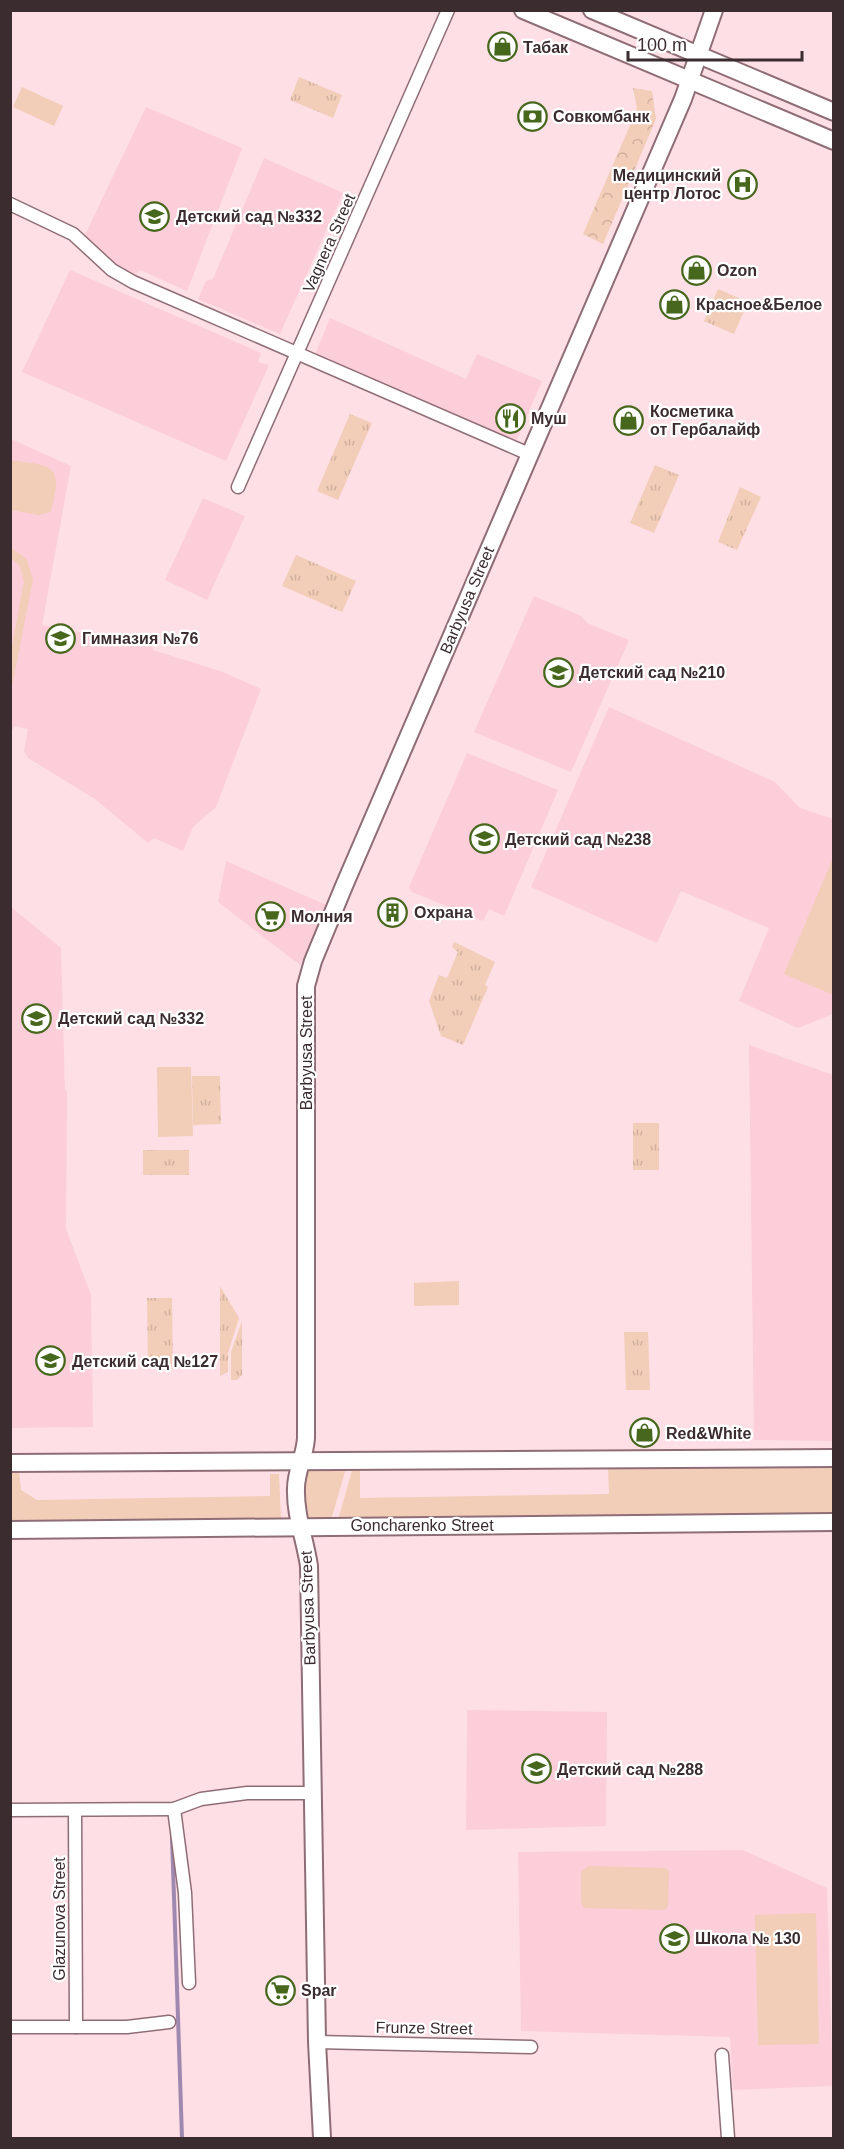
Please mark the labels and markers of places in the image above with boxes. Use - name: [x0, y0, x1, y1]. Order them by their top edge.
- shop icon: Табак: [486, 31, 518, 63]
- place label: Табак: [523, 39, 569, 56]
- bank icon: Совкомбанк: [516, 100, 548, 132]
- place label: Совкомбанк: [553, 108, 651, 125]
- place label: Медицинский центр Лотос: [613, 167, 721, 202]
- hospital icon: Медицинский центр Лотос: [726, 168, 758, 200]
- school or university icon: Детский cад №332: [139, 200, 171, 232]
- place label: Детский cад №332: [176, 208, 322, 225]
- shop icon: Ozon: [680, 254, 712, 286]
- place label: Ozon: [717, 262, 757, 279]
- shop icon: Красное&Белое: [659, 288, 691, 320]
- place label: Красное&Белое: [696, 296, 822, 313]
- restaurant icon: Муш: [494, 402, 526, 434]
- place label: Косметика от Гербалайф: [650, 403, 760, 438]
- shop icon: Косметика от Гербалайф: [613, 404, 645, 436]
- place label: Муш: [531, 410, 567, 427]
- school or university icon: Гимназия №76: [45, 622, 77, 654]
- place label: Гимназия №76: [82, 630, 198, 647]
- school or university icon: Детский сад №210: [542, 656, 574, 688]
- place label: Детский сад №210: [579, 664, 725, 681]
- school or university icon: Детский сад №238: [468, 823, 500, 855]
- place label: Детский сад №238: [505, 831, 651, 848]
- building icon: Охрана: [377, 896, 409, 928]
- supermarket icon: Молния: [254, 900, 286, 932]
- place label: Охрана: [414, 904, 473, 921]
- place label: Молния: [291, 908, 353, 925]
- school or university icon: Детский сад №332: [21, 1002, 53, 1034]
- place label: Детский сад №332: [58, 1010, 204, 1027]
- school or university icon: Детский сад №127: [35, 1345, 67, 1377]
- place label: Детский сад №127: [72, 1353, 218, 1370]
- shop icon: Red&White: [629, 1417, 661, 1449]
- place label: Red&White: [666, 1425, 751, 1442]
- school or university icon: Детский сад №288: [520, 1753, 552, 1785]
- place label: Детский сад №288: [557, 1761, 703, 1778]
- school or university icon: Школа № 130: [658, 1922, 690, 1954]
- place label: Школа № 130: [695, 1930, 801, 1947]
- supermarket icon: Spar: [264, 1974, 296, 2006]
- place label: Spar: [301, 1982, 337, 1999]

